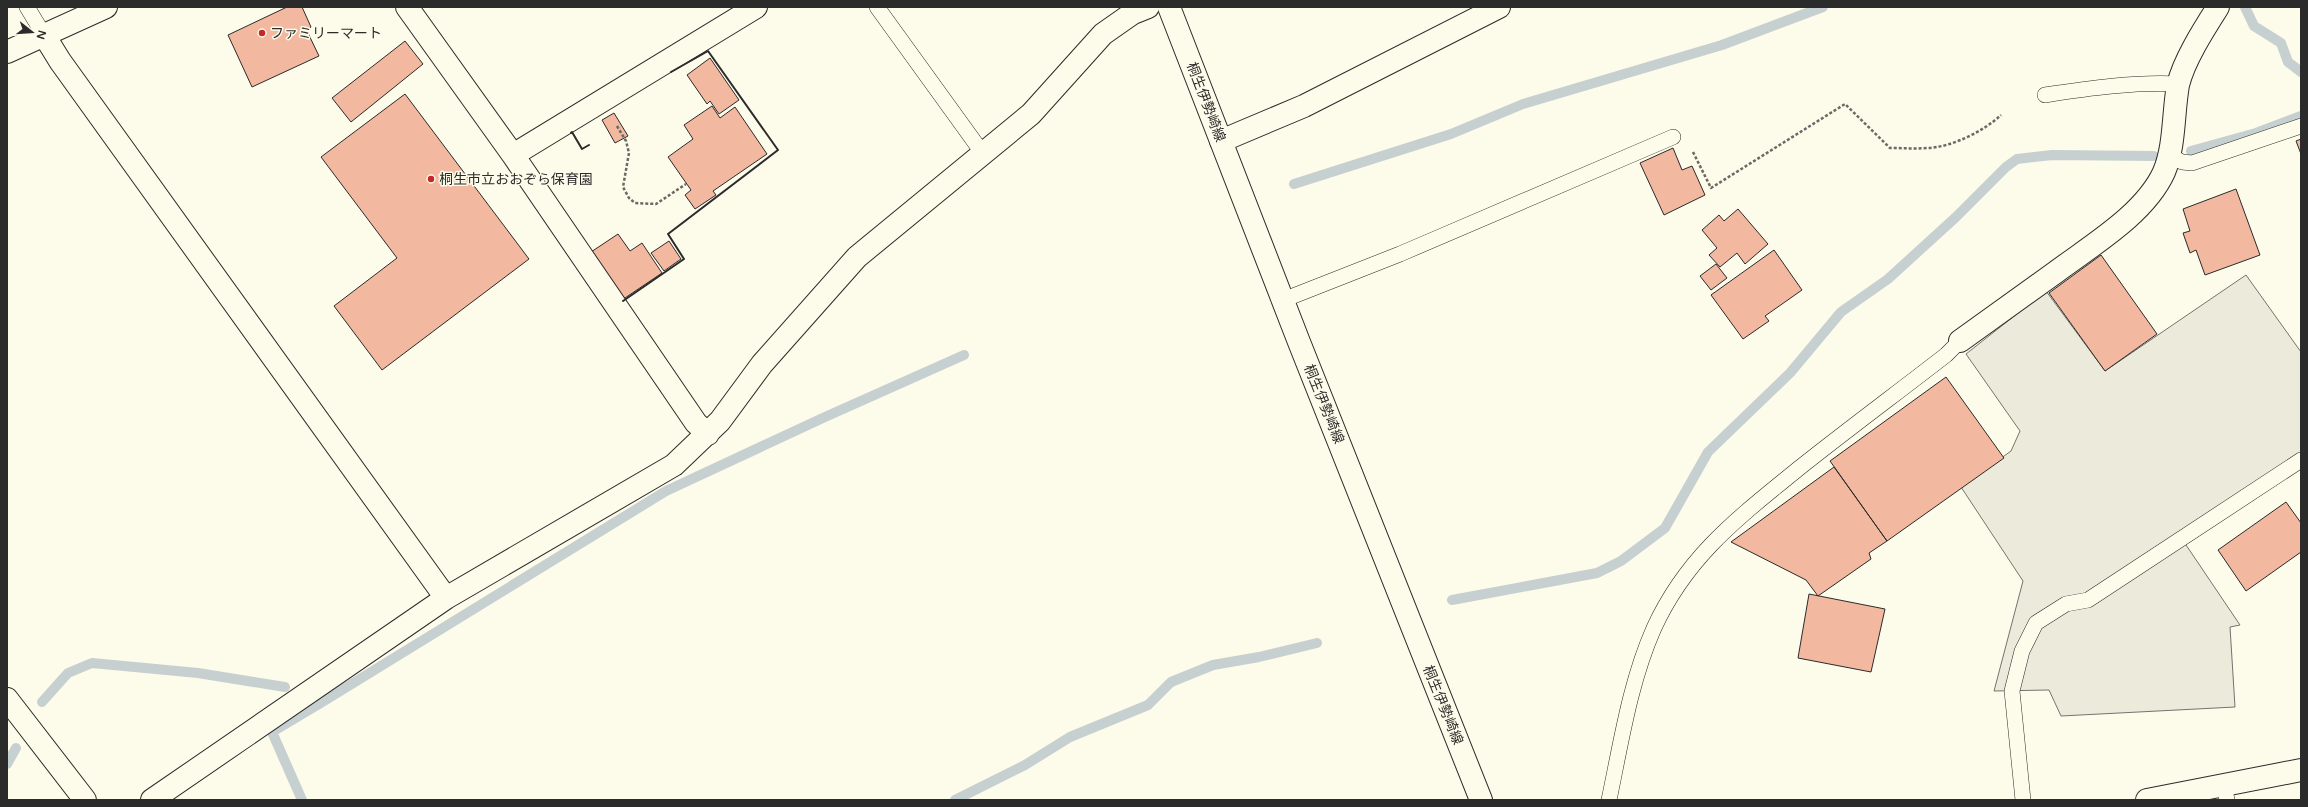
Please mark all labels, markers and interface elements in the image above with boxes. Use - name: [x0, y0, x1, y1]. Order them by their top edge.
- north arrow: [12, 12, 52, 52]
- place label: ファミリーマート: [270, 25, 382, 42]
- marker: ファミリーマート: [257, 28, 267, 38]
- text: N: [34, 29, 49, 41]
- street label: 桐生伊勢崎線: [1183, 60, 1229, 144]
- place label: 桐生市立おおぞら保育園: [439, 171, 593, 188]
- marker: 桐生市立おおぞら保育園: [426, 174, 436, 184]
- street label: 桐生伊勢崎線: [1300, 362, 1348, 446]
- street label: 桐生伊勢崎線: [1419, 663, 1467, 747]

